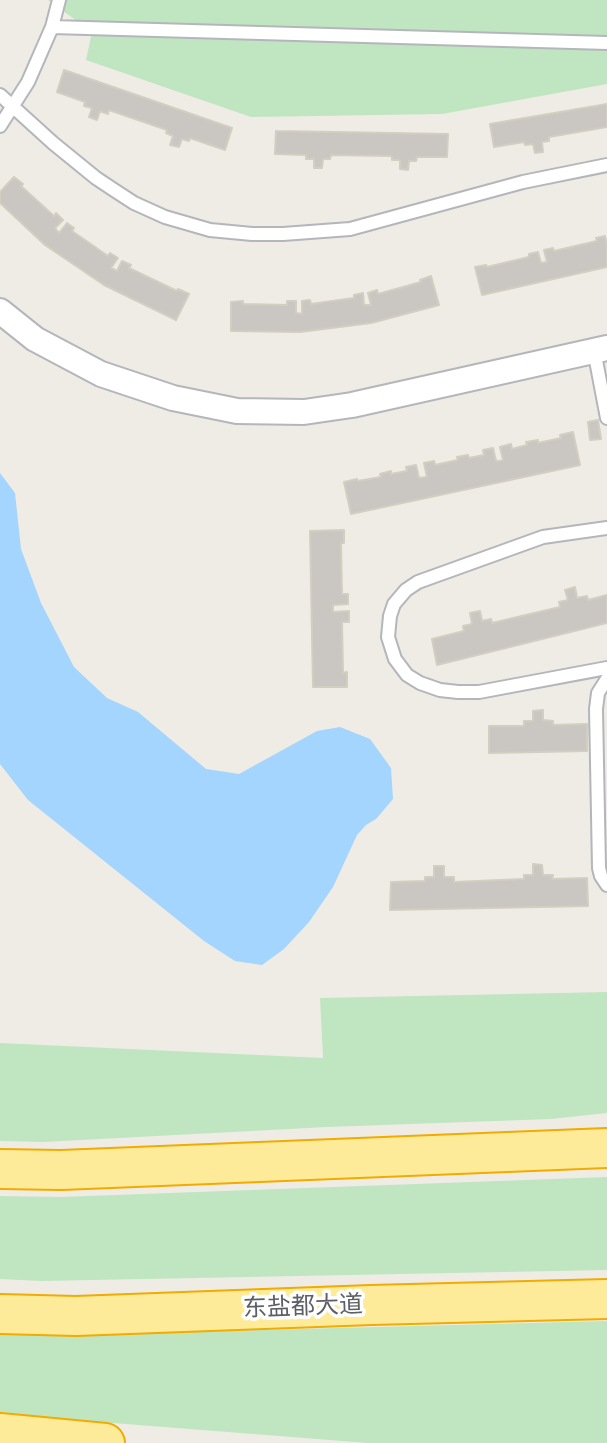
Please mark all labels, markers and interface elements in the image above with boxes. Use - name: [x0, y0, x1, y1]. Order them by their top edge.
- street label: 东盐都大道: [243, 1291, 363, 1323]

